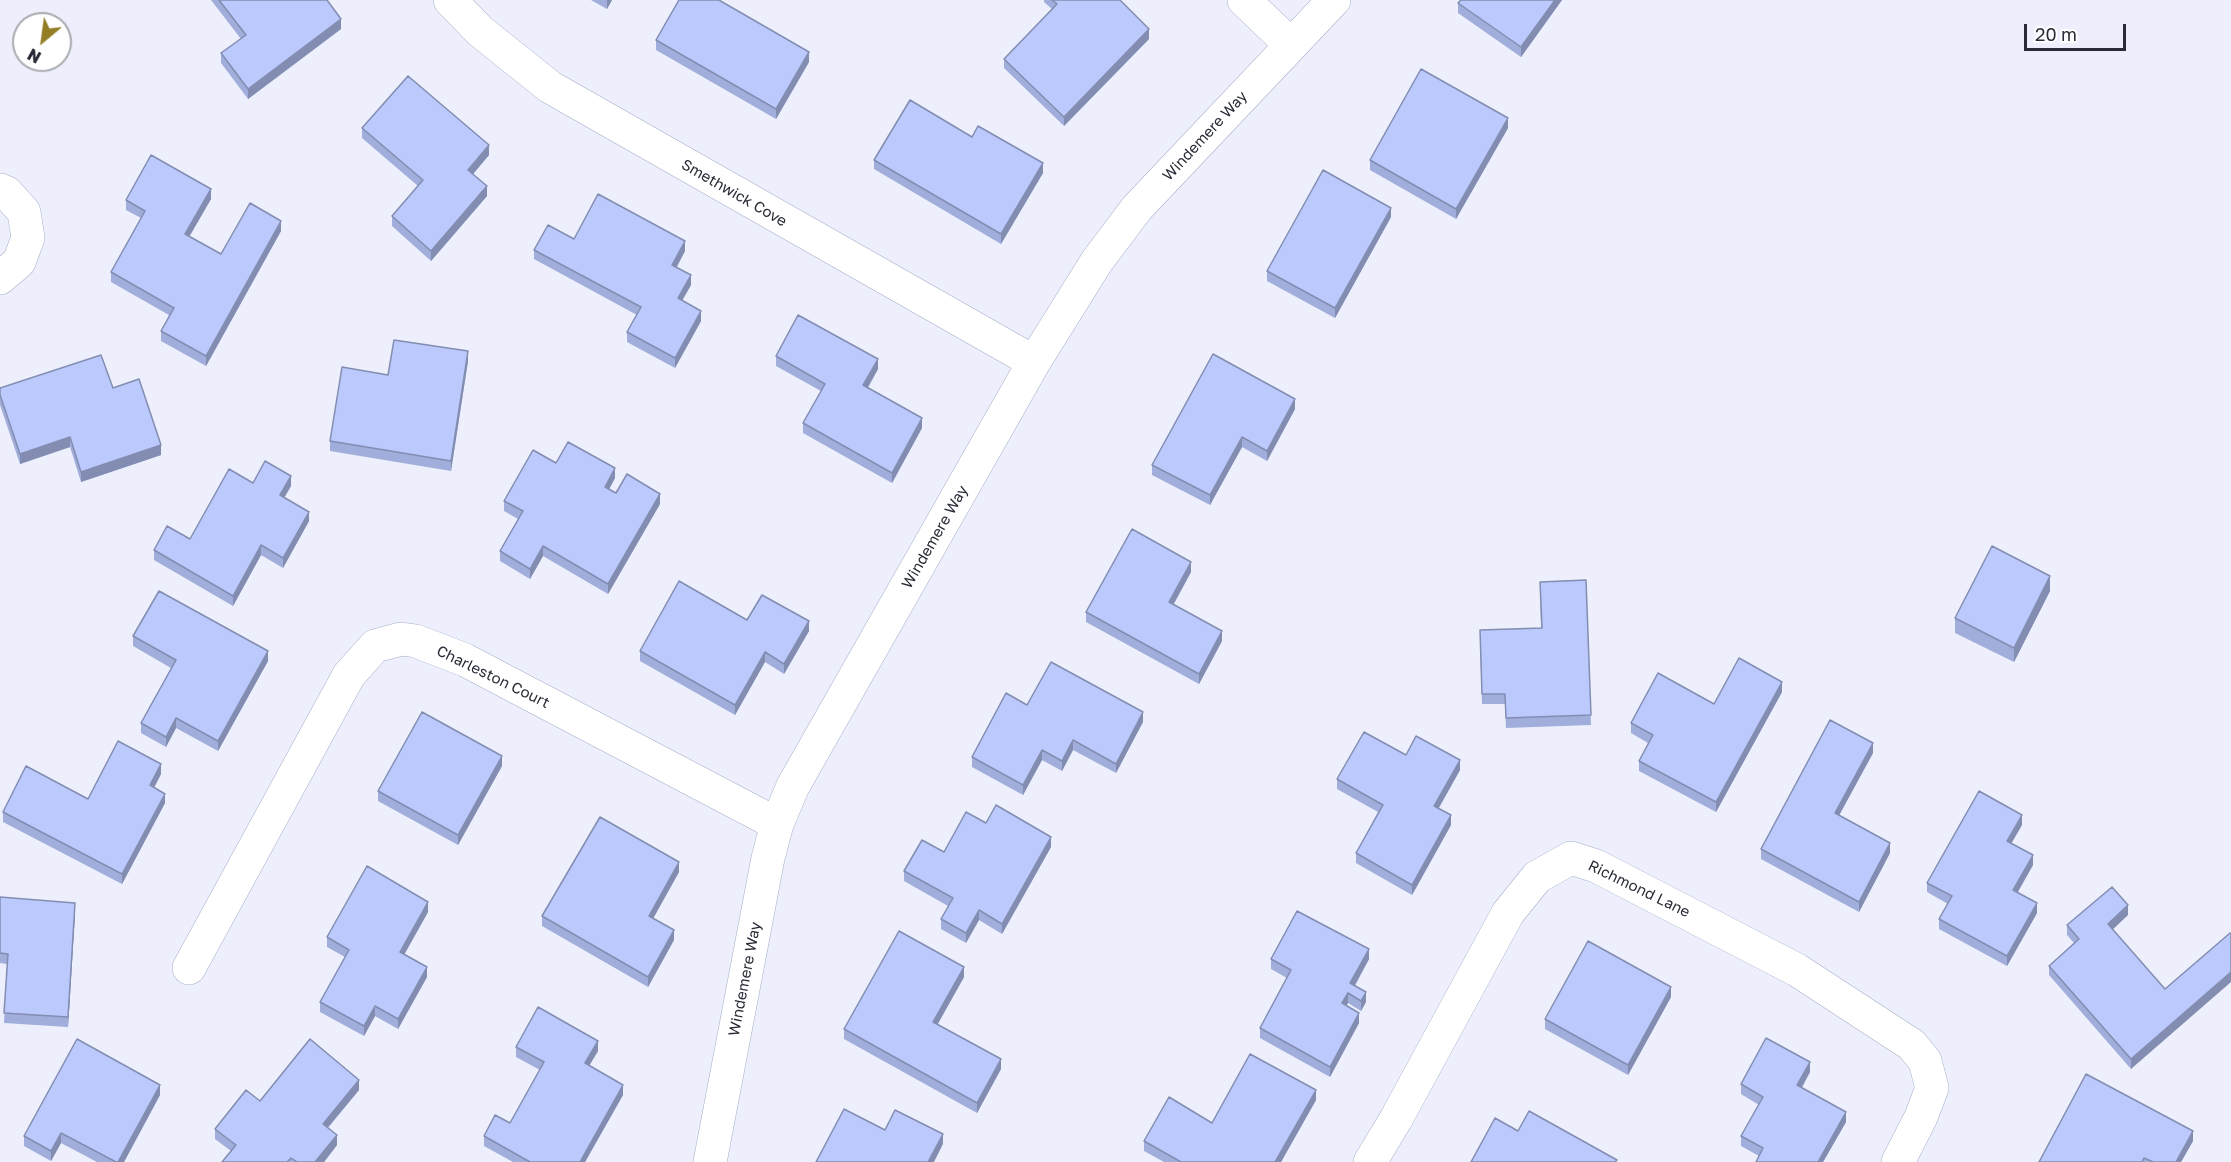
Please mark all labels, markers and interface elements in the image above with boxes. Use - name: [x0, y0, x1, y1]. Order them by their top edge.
- north arrow: [12, 12, 72, 72]
- scale bar: [2027, 12, 2129, 50]
- text: 20 m: [2035, 23, 2077, 45]
- text: N: [24, 44, 44, 68]
- street label: Windemere Way: [1159, 87, 1251, 185]
- street label: Smethwick Cove: [678, 155, 790, 231]
- street label: Windemere Way: [898, 482, 972, 592]
- street label: Charleston Court: [434, 642, 552, 712]
- street label: Richmond Lane: [1585, 857, 1693, 921]
- street label: Windemere Way: [725, 920, 765, 1038]

